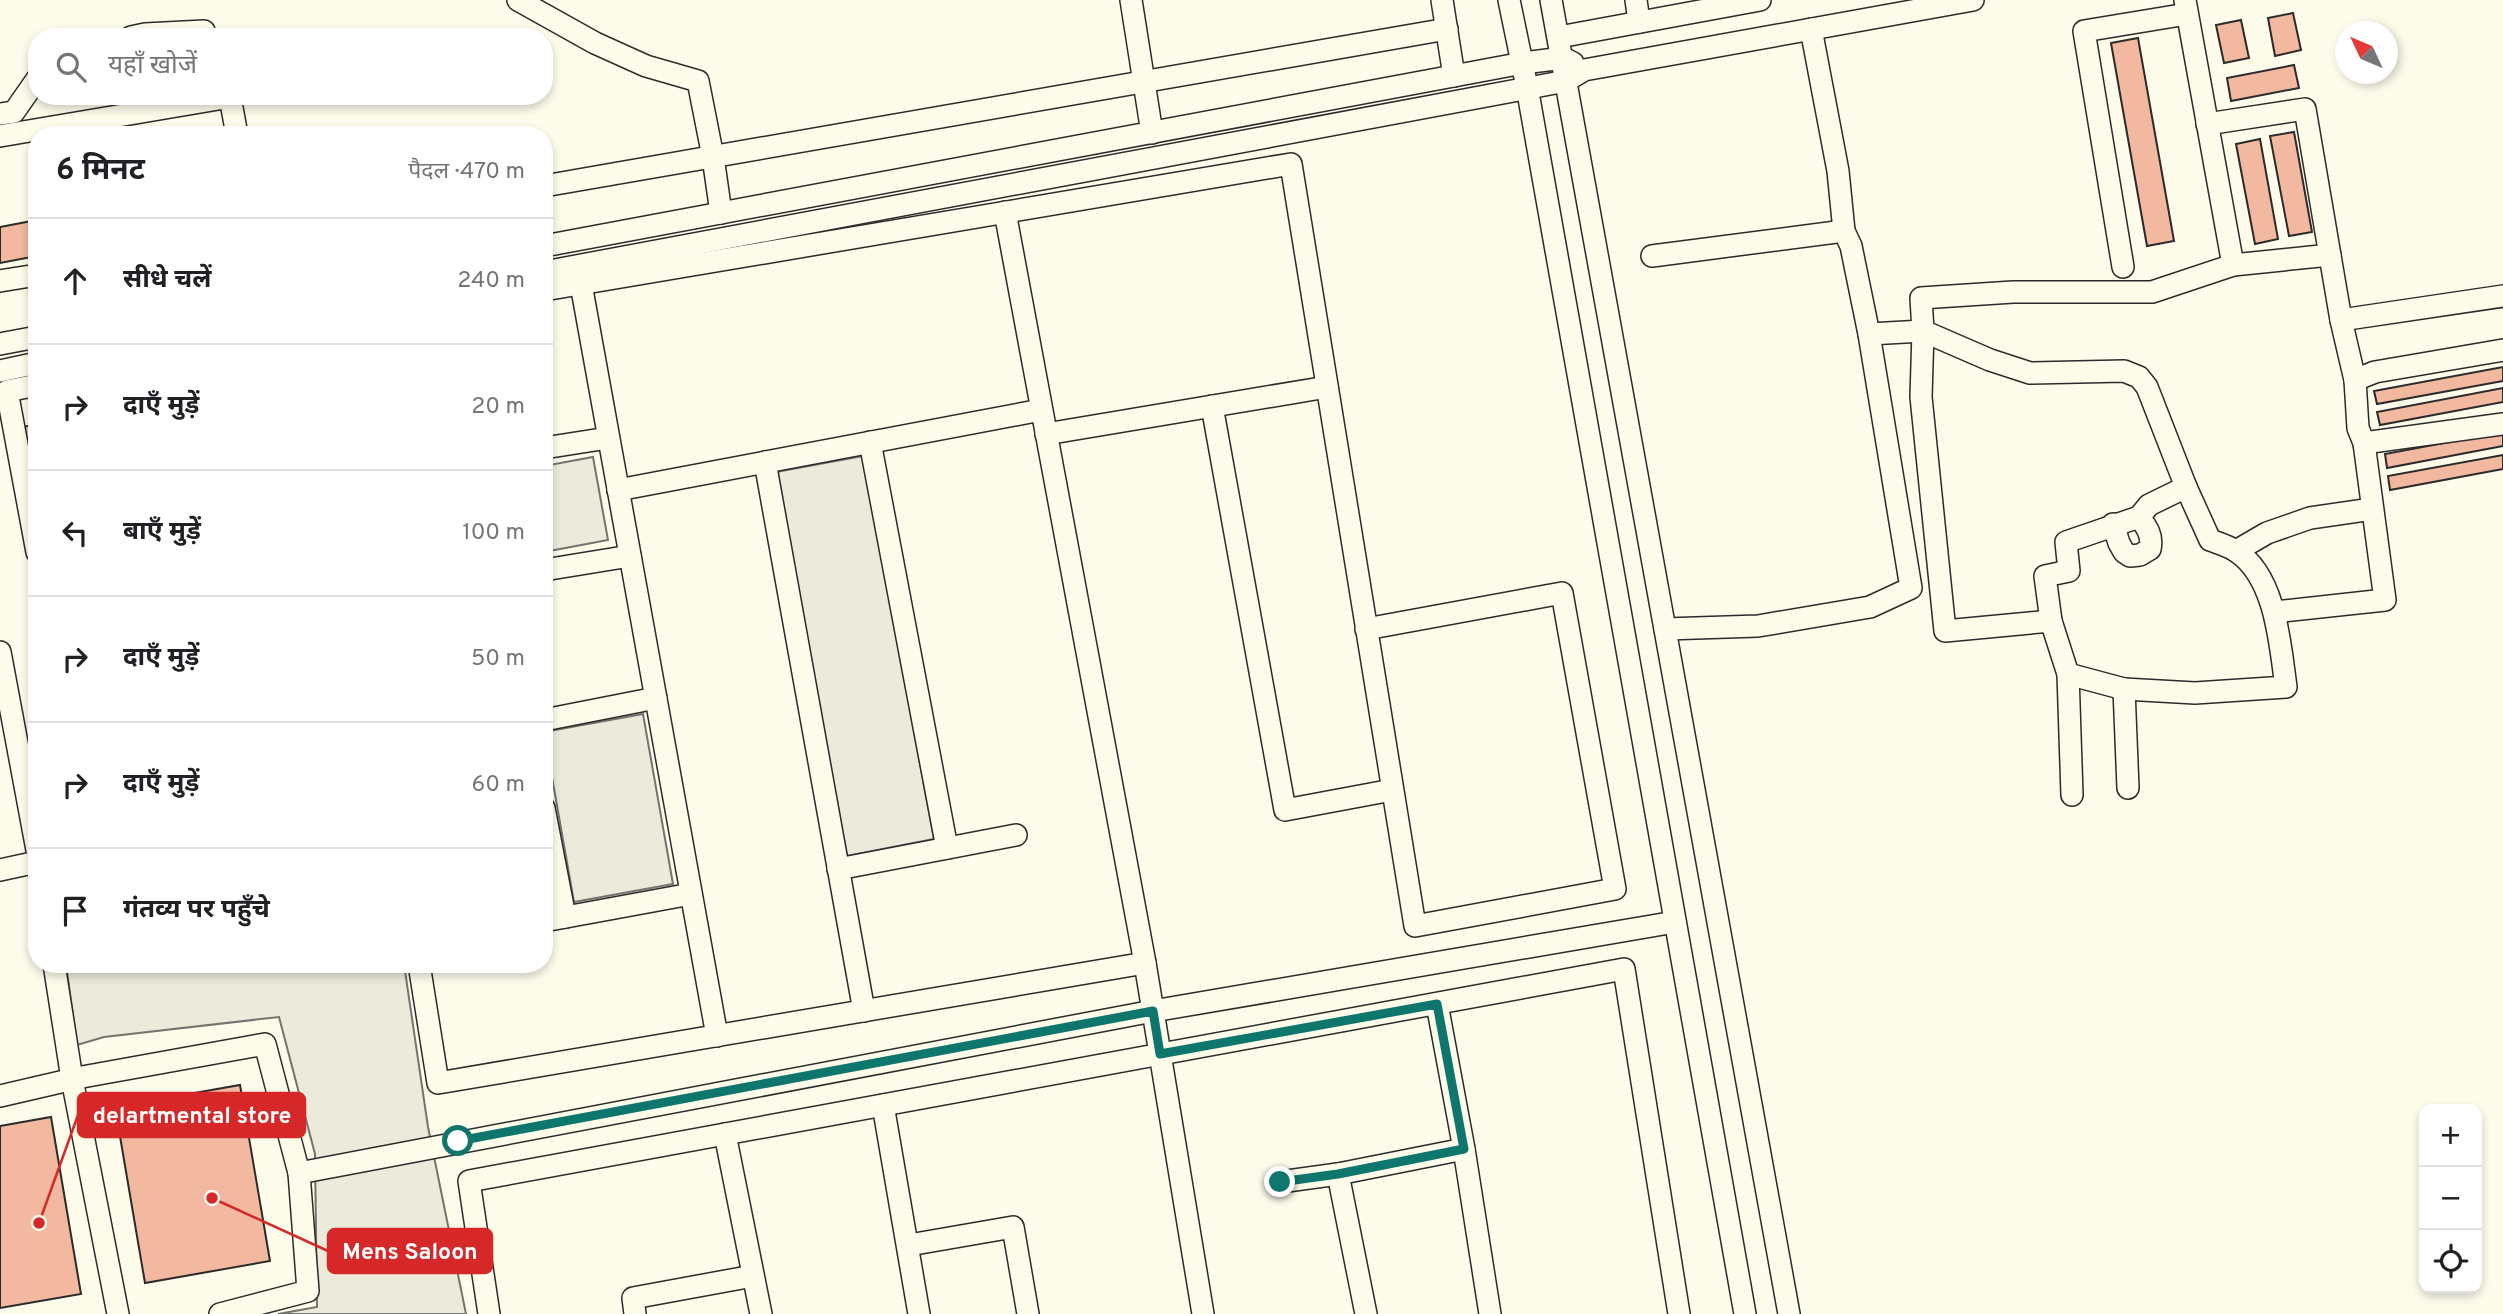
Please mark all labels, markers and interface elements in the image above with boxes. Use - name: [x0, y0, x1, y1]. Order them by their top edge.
- north arrow: [2335, 21, 2398, 84]
- search box: [28, 28, 553, 105]
- icon: search: [52, 48, 90, 86]
- text: यहाँ खोजें: [108, 50, 197, 83]
- text: 6 मिनट: [56, 153, 145, 190]
- text: पैदल · 470 m: [408, 158, 525, 187]
- icon: ahead: [56, 262, 94, 300]
- text: सीधे चलें: [123, 264, 211, 297]
- text: 240 m: [457, 267, 525, 296]
- icon: right: [56, 388, 94, 426]
- text: दाएँ मुड़ें: [123, 390, 199, 423]
- text: 20 m: [471, 393, 525, 422]
- icon: left: [56, 514, 94, 552]
- text: बाएँ मुड़ें: [123, 516, 201, 549]
- text: 100 m: [462, 519, 525, 548]
- icon: right: [56, 640, 94, 678]
- text: दाएँ मुड़ें: [123, 642, 199, 675]
- text: 50 m: [471, 645, 525, 674]
- icon: right: [56, 766, 94, 804]
- text: दाएँ मुड़ें: [123, 768, 199, 801]
- text: 60 m: [472, 771, 525, 800]
- icon: arrive: [56, 892, 94, 930]
- text: गंतव्य पर पहुँचे: [123, 894, 270, 927]
- callout: delartmental store: [78, 1093, 305, 1137]
- text: delartmental store: [93, 1103, 291, 1132]
- map controls: [2419, 1104, 2482, 1293]
- button: +: [2419, 1104, 2482, 1167]
- route start: [442, 1125, 473, 1156]
- route end: [1264, 1166, 1295, 1197]
- button: −: [2419, 1167, 2482, 1230]
- callout: Mens Saloon: [328, 1229, 492, 1273]
- button: locate: [2419, 1230, 2482, 1293]
- text: Mens Saloon: [342, 1239, 478, 1268]

